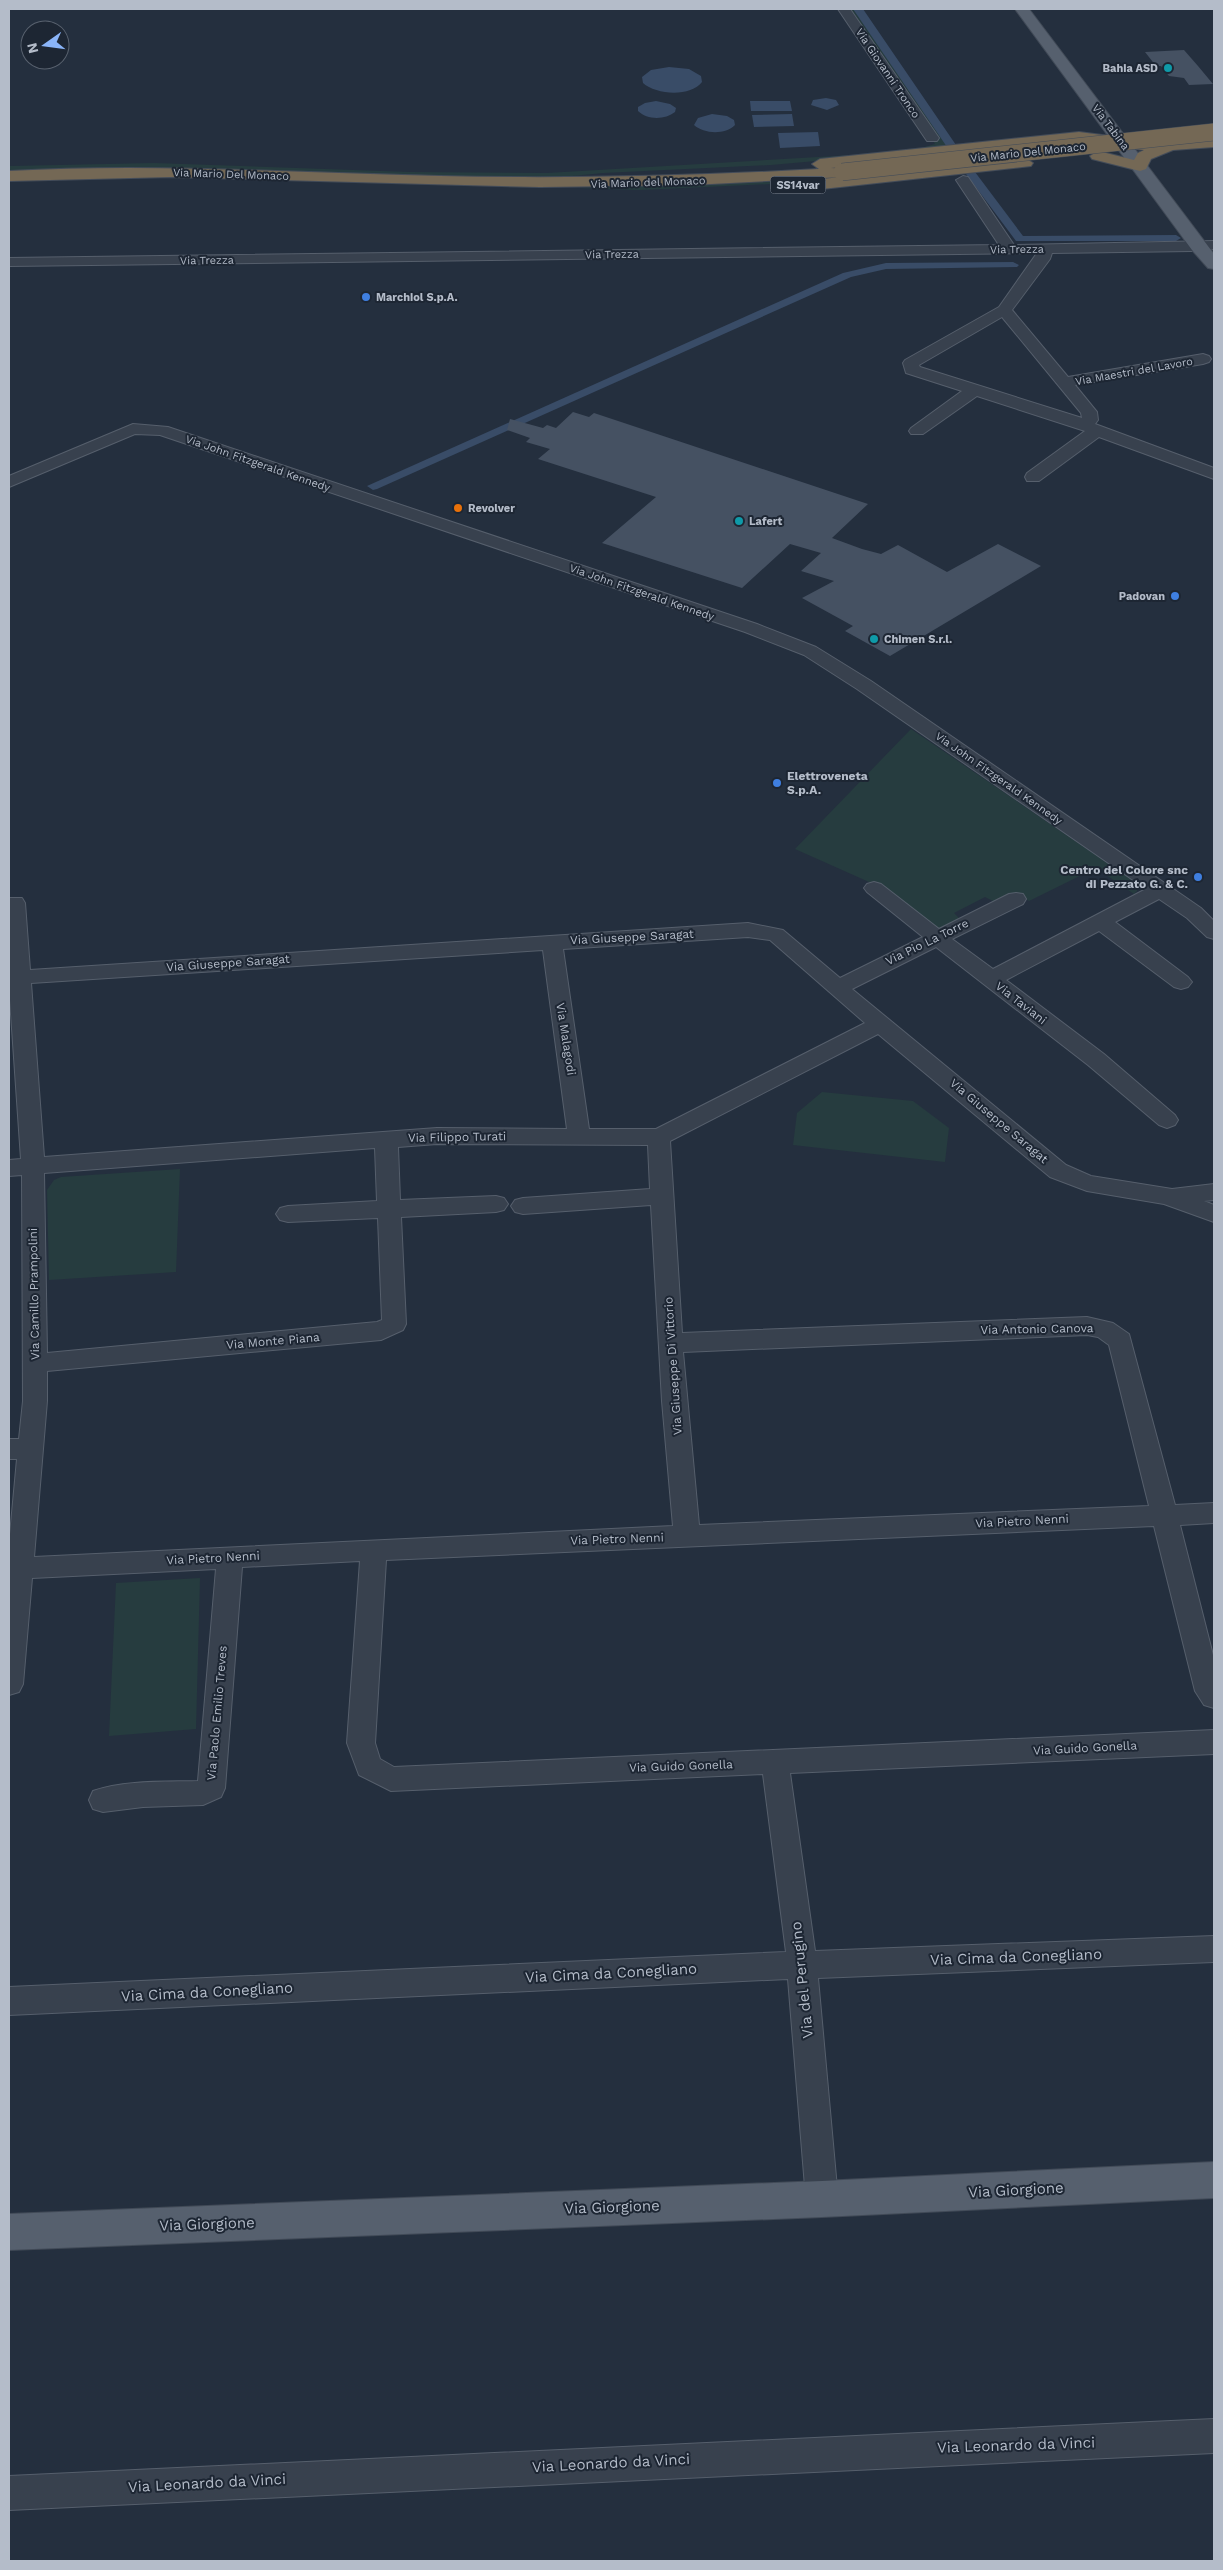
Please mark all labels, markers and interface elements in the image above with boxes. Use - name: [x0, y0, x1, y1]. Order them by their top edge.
- north arrow: [20, 20, 70, 70]
- street label: Via Giovanni Tronco: [853, 26, 922, 121]
- text: N: [23, 41, 41, 55]
- place label: Bahia ASD: [1103, 62, 1158, 75]
- marker: Bahia ASD: [1162, 62, 1174, 74]
- street label: Via Tabina: [1089, 102, 1132, 153]
- street label: Via Mario Del Monaco: [970, 140, 1086, 165]
- street label: Via Mario Del Monaco: [173, 166, 289, 183]
- street label: Via Mario del Monaco: [590, 174, 706, 191]
- road number: SS14var: [770, 176, 826, 194]
- street label: Via Trezza: [990, 243, 1044, 256]
- street label: Via Trezza: [585, 248, 639, 261]
- street label: Via Trezza: [180, 254, 234, 267]
- marker: Marchiol S.p.A.: [360, 291, 372, 303]
- place label: Marchiol S.p.A.: [376, 291, 458, 304]
- street label: Via Maestri del Lavoro: [1074, 355, 1194, 388]
- street label: Via John Fitzgerald Kennedy: [184, 433, 332, 494]
- marker: Revolver: [452, 502, 464, 514]
- place label: Revolver: [468, 502, 515, 515]
- marker: Lafert: [733, 515, 745, 527]
- place label: Lafert: [749, 515, 782, 528]
- street label: Via John Fitzgerald Kennedy: [568, 562, 716, 623]
- place label: Padovan: [1119, 590, 1165, 603]
- marker: Padovan: [1169, 590, 1181, 602]
- marker: Chimen S.r.l.: [868, 633, 880, 645]
- place label: Chimen S.r.l.: [884, 633, 952, 646]
- street label: Via John Fitzgerald Kennedy: [933, 729, 1065, 828]
- place label: Elettroveneta S.p.A.: [787, 769, 868, 797]
- marker: Elettroveneta S.p.A.: [771, 777, 783, 789]
- place label: Centro del Colore snc di Pezzato G. & C.: [1060, 863, 1188, 891]
- marker: Centro del Colore snc di Pezzato G. & C.: [1192, 871, 1204, 883]
- street label: Via Pio La Torre: [883, 916, 971, 968]
- street label: Via Giuseppe Saragat: [570, 927, 694, 947]
- street label: Via Giuseppe Saragat: [166, 952, 290, 974]
- street label: Via Taviani: [993, 979, 1049, 1027]
- street label: Via Malagodi: [553, 1002, 579, 1076]
- street label: Via Giuseppe Saragat: [947, 1076, 1051, 1166]
- street label: Via Filippo Turati: [408, 1129, 506, 1145]
- street label: Via Camillo Prampolini: [26, 1228, 42, 1360]
- street label: Via Giuseppe Di Vittorio: [661, 1296, 685, 1436]
- street label: Via Antonio Canova: [980, 1321, 1094, 1337]
- street label: Via Monte Piana: [226, 1330, 321, 1352]
- street label: Via Pietro Nenni: [975, 1512, 1069, 1530]
- street label: Via Pietro Nenni: [570, 1530, 664, 1548]
- street label: Via Pietro Nenni: [166, 1549, 260, 1567]
- street label: Via Paolo Emilio Treves: [204, 1645, 230, 1781]
- street label: Via Guido Gonella: [1033, 1738, 1138, 1758]
- street label: Via Guido Gonella: [629, 1757, 733, 1775]
- street label: Via del Perugino: [787, 1921, 817, 2039]
- street label: Via Cima da Conegliano: [930, 1945, 1102, 1969]
- street label: Via Cima da Conegliano: [525, 1960, 697, 1986]
- street label: Via Cima da Conegliano: [121, 1979, 293, 2005]
- street label: Via Giorgione: [968, 2179, 1064, 2201]
- street label: Via Giorgione: [564, 2196, 660, 2218]
- street label: Via Giorgione: [159, 2213, 255, 2235]
- street label: Via Leonardo da Vinci: [937, 2433, 1095, 2457]
- street label: Via Leonardo da Vinci: [532, 2450, 690, 2476]
- street label: Via Leonardo da Vinci: [128, 2470, 286, 2496]

